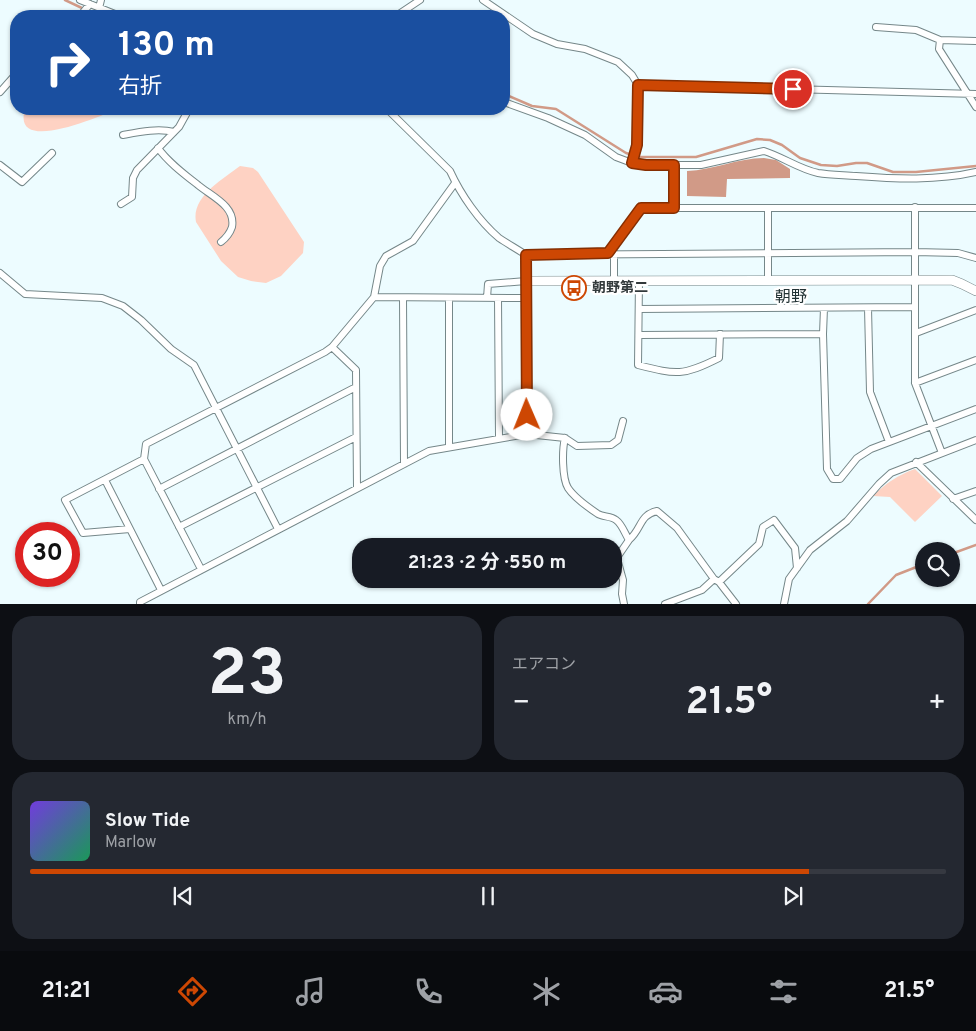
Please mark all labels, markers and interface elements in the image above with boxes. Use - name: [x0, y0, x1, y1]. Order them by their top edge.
- text: 130 m: [118, 24, 215, 68]
- icon: right: [35, 30, 100, 95]
- pin: [772, 68, 814, 110]
- text: 右折: [118, 74, 162, 101]
- icon: arrive: [779, 75, 807, 103]
- bus stop icon: 朝野第二: [561, 275, 587, 301]
- place label: 朝野第二: [592, 279, 648, 297]
- district label: 朝野: [775, 288, 807, 308]
- position arrow: [500, 388, 552, 440]
- speed limit sign: 30: [15, 522, 80, 587]
- map controls: [915, 542, 960, 587]
- button: search: [915, 542, 960, 587]
- text: 21:23 · 2 分 · 550 m: [408, 551, 566, 575]
- text: 23: [208, 636, 286, 718]
- text: エアコン: [512, 655, 576, 675]
- text: 21.5°: [686, 679, 772, 728]
- text: −: [512, 686, 530, 722]
- text: +: [928, 686, 946, 722]
- text: km/h: [228, 710, 266, 730]
- text: Slow Tide: [105, 809, 190, 833]
- text: Marlow: [105, 833, 157, 853]
- icon: previous: [169, 882, 197, 910]
- icon: pause: [474, 882, 502, 910]
- icon: next: [779, 882, 807, 910]
- icon: directions: [175, 974, 210, 1009]
- icon: music: [293, 974, 328, 1009]
- icon: phone: [411, 974, 446, 1009]
- icon: climate: [529, 974, 564, 1009]
- icon: car: [648, 974, 683, 1009]
- icon: filters: [766, 974, 801, 1009]
- text: 21:21: [42, 978, 91, 1005]
- text: 21.5°: [884, 978, 934, 1005]

